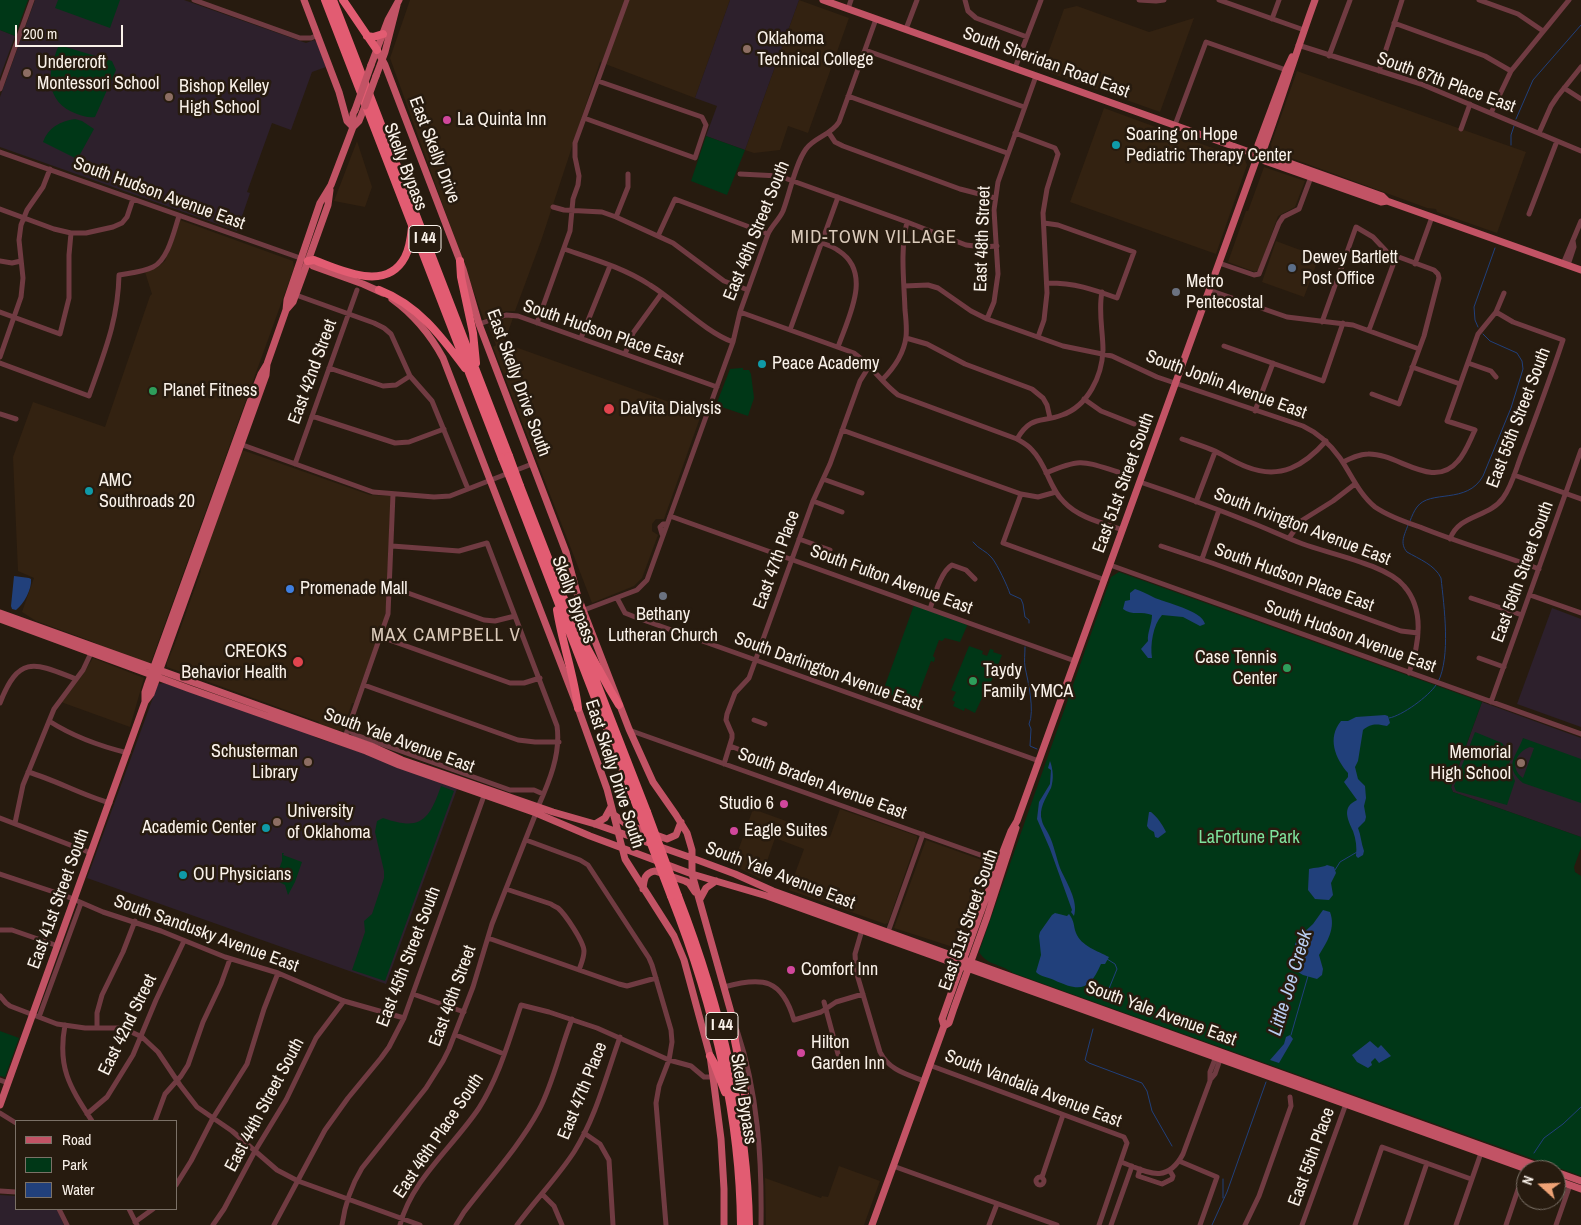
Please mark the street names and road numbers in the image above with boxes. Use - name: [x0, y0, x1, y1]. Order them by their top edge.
- street label: South Sheridan Road East: [960, 23, 1132, 103]
- street label: South 67th Place East: [1374, 48, 1518, 118]
- street label: East Skelly Drive: [404, 94, 464, 206]
- street label: Skelly Bypass: [378, 120, 432, 214]
- street label: South Hudson Avenue East: [70, 153, 248, 235]
- street label: East 46th Street South: [719, 158, 795, 304]
- street label: East 48th Street: [970, 186, 996, 292]
- road number: I 44: [409, 225, 441, 252]
- street label: South Hudson Place East: [520, 295, 686, 371]
- street label: East Skelly Drive South: [481, 306, 555, 460]
- street label: East 42nd Street: [284, 317, 342, 427]
- street label: East 55th Street South: [1482, 345, 1556, 491]
- street label: South Joplin Avenue East: [1143, 346, 1309, 424]
- street label: East 51st Street South: [1089, 410, 1159, 556]
- street label: South Irvington Avenue East: [1211, 483, 1393, 571]
- street label: East 56th Street South: [1487, 499, 1559, 645]
- street label: East 47th Place: [749, 508, 805, 612]
- street label: South Hudson Place East: [1211, 539, 1377, 617]
- street label: South Fulton Avenue East: [807, 541, 975, 619]
- street label: Skelly Bypass: [546, 553, 600, 647]
- street label: South Hudson Avenue East: [1261, 596, 1439, 678]
- street label: South Darlington Avenue East: [731, 628, 925, 716]
- street label: East Skelly Drive South: [580, 697, 648, 851]
- street label: South Yale Avenue East: [321, 704, 477, 778]
- street label: South Braden Avenue East: [735, 743, 909, 825]
- street label: East 41st Street South: [24, 826, 94, 972]
- street label: South Yale Avenue East: [702, 837, 858, 915]
- street label: East 51st Street South: [935, 847, 1003, 993]
- street label: East 45th Street South: [372, 884, 446, 1030]
- street label: South Sandusky Avenue East: [111, 890, 301, 978]
- street label: East 46th Street: [425, 943, 481, 1049]
- street label: East 42nd Street: [94, 971, 162, 1079]
- street label: South Yale Avenue East: [1083, 977, 1239, 1051]
- road number: I 44: [706, 1012, 738, 1040]
- street label: East 44th Street South: [221, 1034, 309, 1176]
- street label: East 47th Place: [554, 1039, 612, 1143]
- street label: South Vandalia Avenue East: [942, 1045, 1124, 1133]
- street label: Skelly Bypass: [725, 1052, 761, 1146]
- street label: East 46th Place South: [389, 1069, 489, 1203]
- street label: East 55th Place: [1284, 1105, 1340, 1209]

